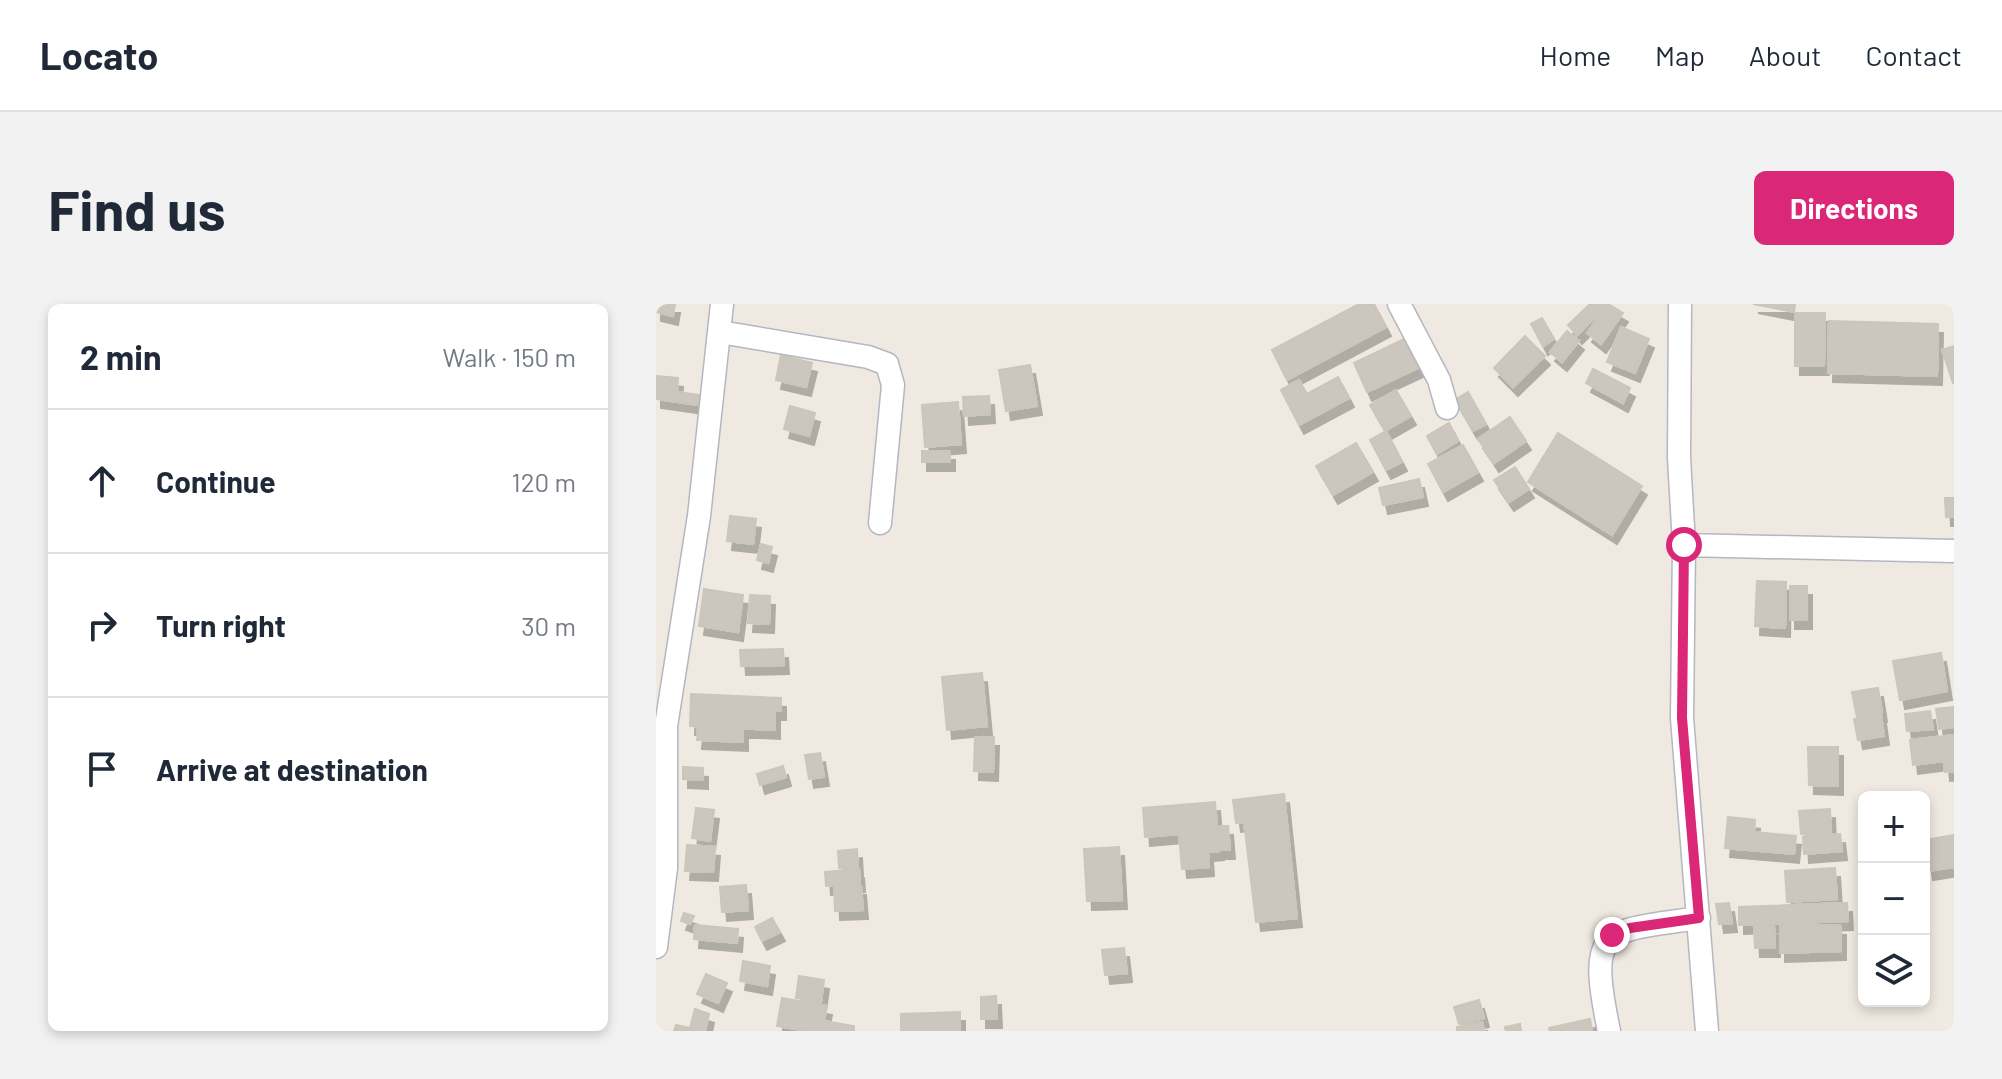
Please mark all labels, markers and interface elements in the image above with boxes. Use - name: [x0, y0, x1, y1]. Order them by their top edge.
- text: Locato: [40, 32, 158, 78]
- text: Home: [1540, 38, 1611, 72]
- text: Map: [1655, 38, 1705, 72]
- text: About: [1749, 38, 1821, 72]
- text: Contact: [1865, 38, 1962, 72]
- button: Directions: [1754, 171, 1954, 245]
- text: Find us: [48, 175, 226, 242]
- text: 2 min: [80, 336, 162, 377]
- text: Walk · 150 m: [442, 341, 576, 372]
- icon: ahead: [80, 459, 124, 503]
- text: Continue: [156, 463, 276, 499]
- text: 120 m: [512, 466, 576, 497]
- route start: [1666, 527, 1702, 563]
- icon: right: [80, 603, 124, 647]
- text: Turn right: [156, 607, 286, 643]
- text: 30 m: [521, 610, 576, 641]
- icon: arrive: [80, 747, 124, 791]
- text: Arrive at destination: [156, 751, 428, 787]
- map controls: [1858, 791, 1930, 1007]
- button: +: [1858, 791, 1930, 863]
- button: −: [1858, 863, 1930, 935]
- route end: [1594, 917, 1630, 953]
- button: layers: [1858, 935, 1930, 1007]

